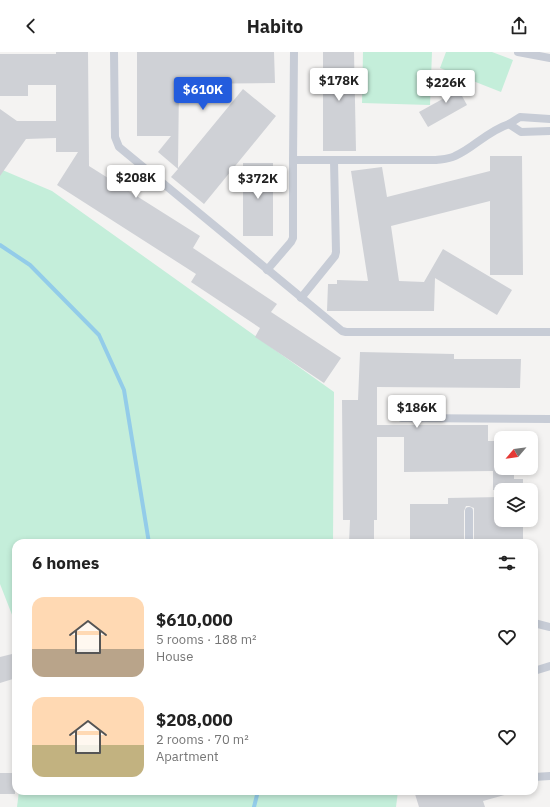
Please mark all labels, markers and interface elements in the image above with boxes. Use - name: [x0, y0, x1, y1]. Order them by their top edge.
- icon: back: [20, 15, 42, 37]
- text: Habito: [247, 15, 303, 38]
- icon: share: [508, 15, 530, 37]
- pin: $178K: [311, 68, 367, 102]
- pin: $226K: [418, 70, 474, 104]
- text: $178K: [319, 72, 359, 89]
- text: $226K: [426, 74, 466, 91]
- pin: $610K: [175, 77, 231, 111]
- text: $610K: [183, 81, 223, 98]
- pin: $208K: [108, 165, 164, 199]
- pin: $372K: [230, 166, 286, 200]
- text: $208K: [116, 169, 156, 186]
- text: $372K: [238, 170, 278, 187]
- pin: $186K: [389, 395, 445, 429]
- text: $186K: [397, 399, 437, 416]
- north arrow: [494, 431, 538, 475]
- map controls: [494, 431, 538, 527]
- button: layers: [494, 483, 538, 527]
- text: 6 homes: [32, 552, 99, 574]
- icon: filters: [496, 552, 518, 574]
- text: $610,000: [156, 609, 233, 631]
- icon: home: [64, 613, 112, 661]
- icon: heart: [496, 626, 518, 648]
- text: 5 rooms · 188 m²: [156, 631, 257, 648]
- text: House: [156, 648, 193, 665]
- text: $208,000: [156, 709, 233, 731]
- icon: home: [64, 713, 112, 761]
- icon: heart: [496, 726, 518, 748]
- text: 2 rooms · 70 m²: [156, 731, 249, 748]
- text: Apartment: [156, 748, 219, 765]

